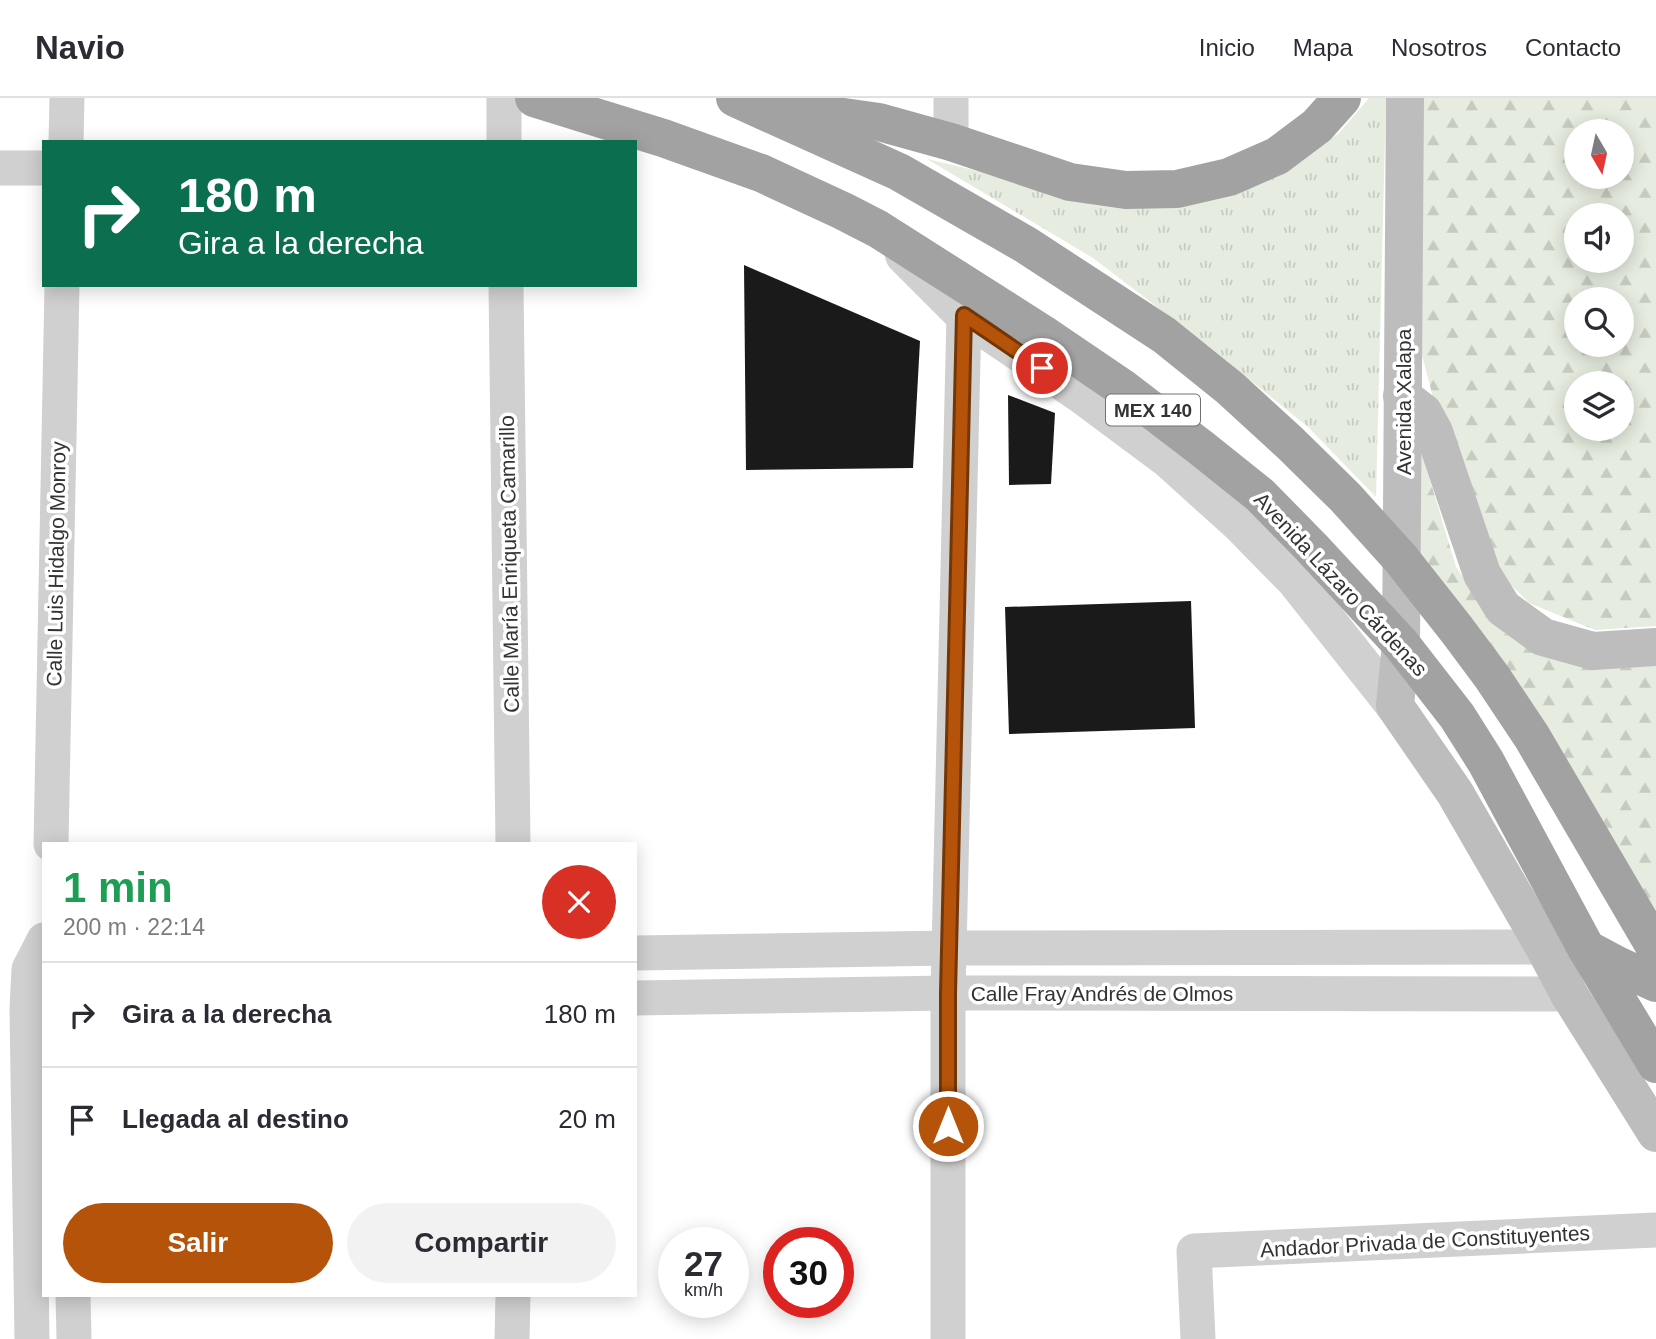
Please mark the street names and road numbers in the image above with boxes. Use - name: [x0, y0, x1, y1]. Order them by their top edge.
- street label: Avenida Xalapa: [1392, 328, 1415, 475]
- road number: MEX 140: [1106, 394, 1200, 426]
- street label: Calle María Enriqueta Camarillo: [495, 415, 523, 713]
- street label: Calle Luis Hidalgo Monroy: [42, 441, 70, 687]
- street label: Avenida Lázaro Cárdenas: [1250, 487, 1432, 681]
- street label: Calle Fray Andrés de Olmos: [971, 982, 1233, 1005]
- street label: Andador Privada de Constituyentes: [1259, 1221, 1591, 1261]

